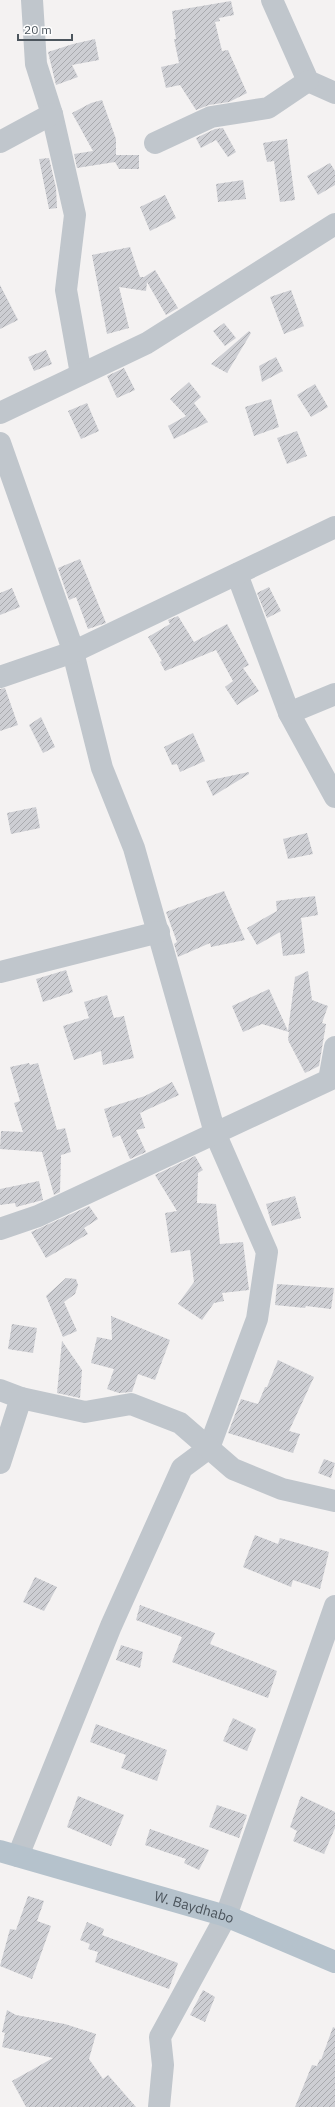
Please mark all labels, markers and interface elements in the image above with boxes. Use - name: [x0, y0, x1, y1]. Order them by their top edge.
- scale bar: [18, 16, 72, 42]
- text: 20 m: [24, 22, 52, 37]
- street label: W. Baydhabo: [152, 1887, 237, 1927]

